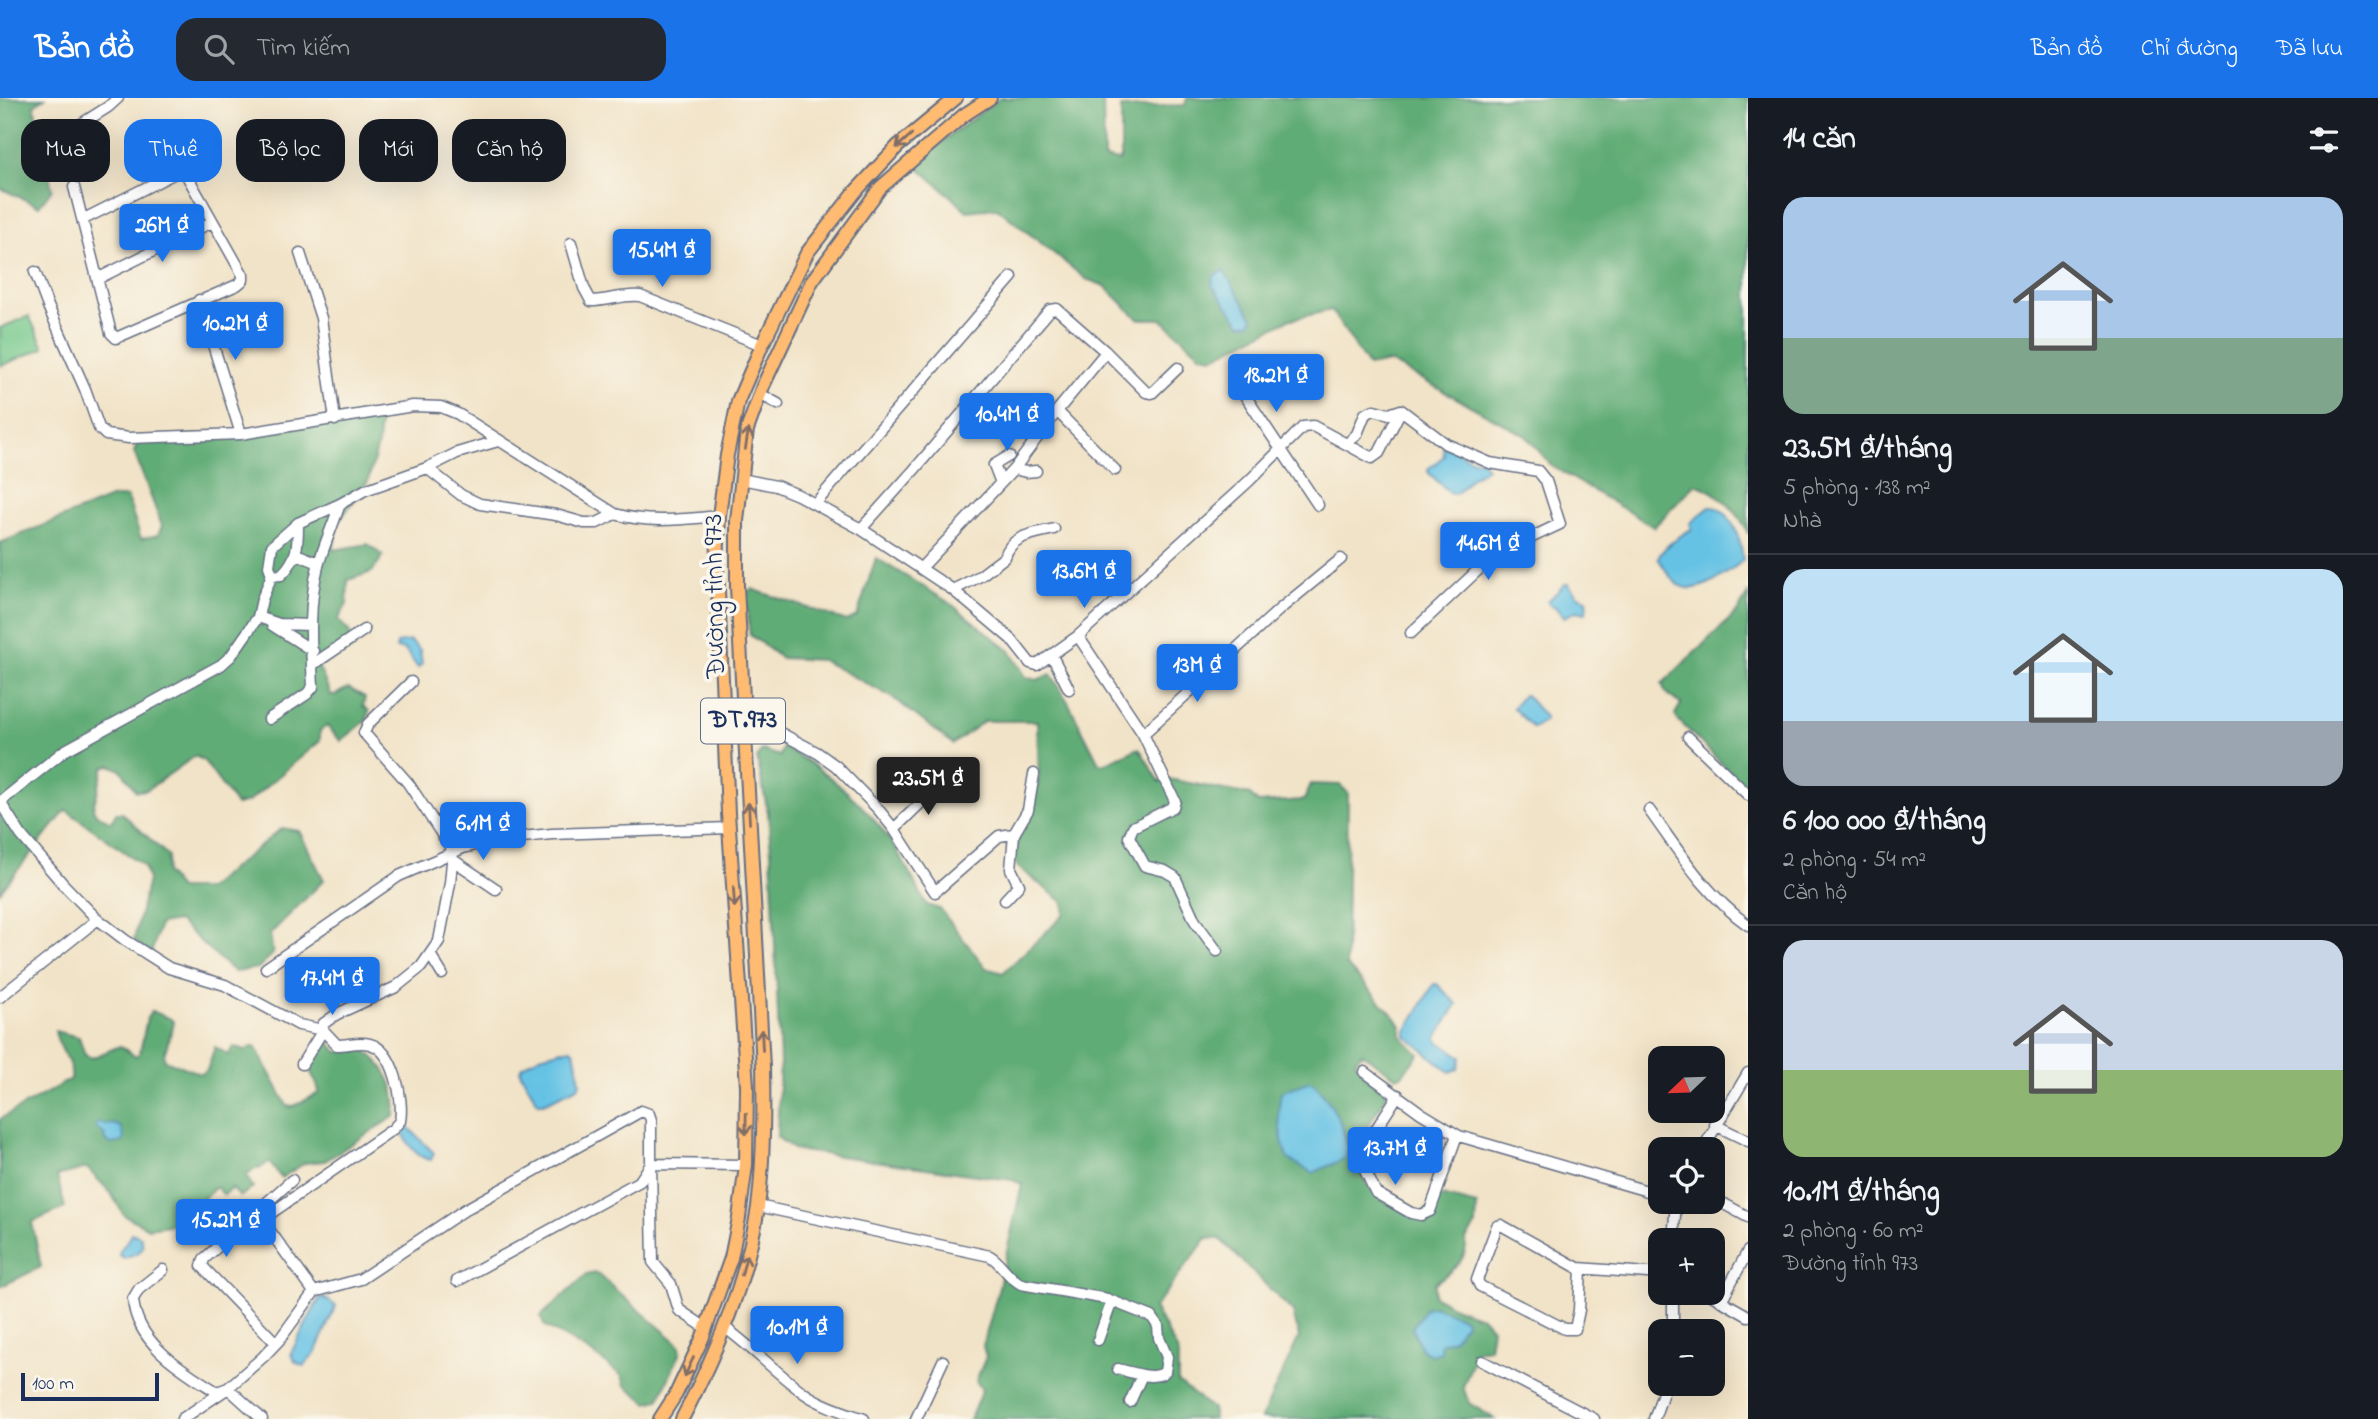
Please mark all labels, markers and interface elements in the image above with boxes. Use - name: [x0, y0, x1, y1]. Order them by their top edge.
- search box: [176, 18, 666, 81]
- text: Bản đồ: [35, 25, 134, 73]
- icon: search: [200, 30, 238, 68]
- text: Tìm kiếm: [256, 30, 350, 68]
- text: Bản đồ: [2031, 32, 2103, 67]
- text: Chỉ đường: [2141, 32, 2238, 67]
- text: Đã lưu: [2276, 32, 2343, 67]
- text: 14 căn: [1783, 118, 1856, 162]
- chip: Mua: [21, 119, 110, 182]
- chip: Thuê: [124, 119, 222, 182]
- chip: Bộ lọc: [236, 119, 345, 182]
- chip: Mới: [359, 119, 438, 182]
- chip: Căn hộ: [452, 119, 566, 182]
- icon: filters: [2305, 121, 2343, 159]
- one-way arrow: [895, 133, 913, 149]
- pin: 26M ₫: [113, 204, 211, 264]
- text: 26M ₫: [135, 210, 189, 243]
- pin: 15.4M ₫: [597, 230, 727, 289]
- text: 15.4M ₫: [629, 235, 695, 268]
- icon: home: [2000, 243, 2126, 369]
- pin: 10.2M ₫: [170, 302, 300, 362]
- text: 10.2M ₫: [202, 308, 268, 341]
- pin: 18.2M ₫: [1211, 354, 1341, 414]
- text: 18.2M ₫: [1244, 360, 1308, 393]
- pin: 10.4M ₫: [942, 394, 1072, 453]
- text: 10.4M ₫: [975, 399, 1039, 432]
- one-way arrow: [741, 428, 754, 451]
- text: 23.5M ₫/tháng: [1783, 428, 1952, 472]
- text: 5 phòng · 138 m²: [1783, 472, 1931, 505]
- text: Nhà: [1783, 505, 1821, 538]
- street label: Đường tỉnh 973: [694, 513, 738, 680]
- pin: 14.6M ₫: [1423, 522, 1553, 582]
- text: 14.6M ₫: [1456, 528, 1520, 561]
- pin: 13.6M ₫: [1019, 550, 1149, 610]
- text: 13.6M ₫: [1052, 556, 1116, 589]
- icon: home: [2000, 615, 2126, 741]
- pin: 13M ₫: [1148, 644, 1246, 704]
- text: 13M ₫: [1173, 650, 1221, 683]
- road number: ĐT.973: [701, 698, 785, 744]
- pin: 23.5M ₫: [863, 758, 993, 817]
- text: 23.5M ₫: [893, 763, 963, 796]
- text: 6 100 000 ₫/tháng: [1783, 800, 1986, 844]
- pin: 6.1M ₫: [426, 802, 540, 862]
- one-way arrow: [742, 802, 755, 824]
- text: 6.1M ₫: [456, 808, 510, 841]
- text: 2 phòng · 54 m²: [1783, 844, 1926, 877]
- text: Căn hộ: [1783, 877, 1846, 910]
- one-way arrow: [728, 885, 741, 908]
- pin: 17.4M ₫: [267, 958, 397, 1017]
- text: 17.4M ₫: [301, 963, 363, 996]
- icon: home: [2000, 986, 2126, 1112]
- one-way arrow: [755, 1029, 768, 1052]
- north arrow: [1648, 1046, 1726, 1124]
- map controls: [1648, 1046, 1725, 1396]
- one-way arrow: [740, 1112, 753, 1135]
- pin: 13.7M ₫: [1330, 1128, 1460, 1187]
- text: 13.7M ₫: [1364, 1133, 1426, 1166]
- button: locate: [1648, 1137, 1725, 1214]
- text: 10.1M ₫/tháng: [1783, 1171, 1940, 1215]
- pin: 15.2M ₫: [161, 1200, 291, 1259]
- text: 15.2M ₫: [192, 1205, 260, 1238]
- text: 2 phòng · 60 m²: [1783, 1215, 1923, 1248]
- button: +: [1648, 1228, 1725, 1305]
- text: Đường tỉnh 973: [1783, 1248, 1918, 1281]
- one-way arrow: [738, 1255, 751, 1277]
- pin: 10.1M ₫: [732, 1306, 862, 1366]
- text: 10.1M ₫: [766, 1312, 828, 1345]
- button: −: [1648, 1319, 1725, 1396]
- one-way arrow: [682, 1355, 695, 1377]
- scale bar: [21, 1370, 159, 1402]
- text: 100 m: [32, 1371, 74, 1398]

